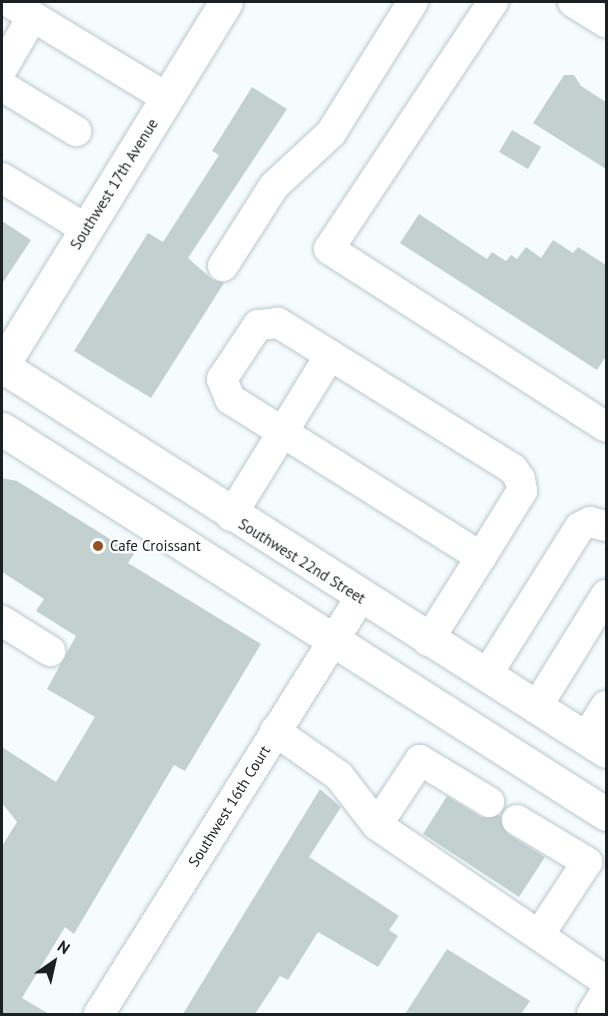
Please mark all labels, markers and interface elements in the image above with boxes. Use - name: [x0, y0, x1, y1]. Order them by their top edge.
- street label: Southwest 17th Avenue: [66, 115, 162, 253]
- street label: Southwest 22nd Street: [235, 515, 369, 607]
- place label: Cafe Croissant: [110, 537, 201, 555]
- marker: Cafe Croissant: [91, 539, 105, 553]
- street label: Southwest 16th Court: [184, 742, 274, 870]
- north arrow: [24, 932, 84, 992]
- text: N: [54, 936, 74, 958]

